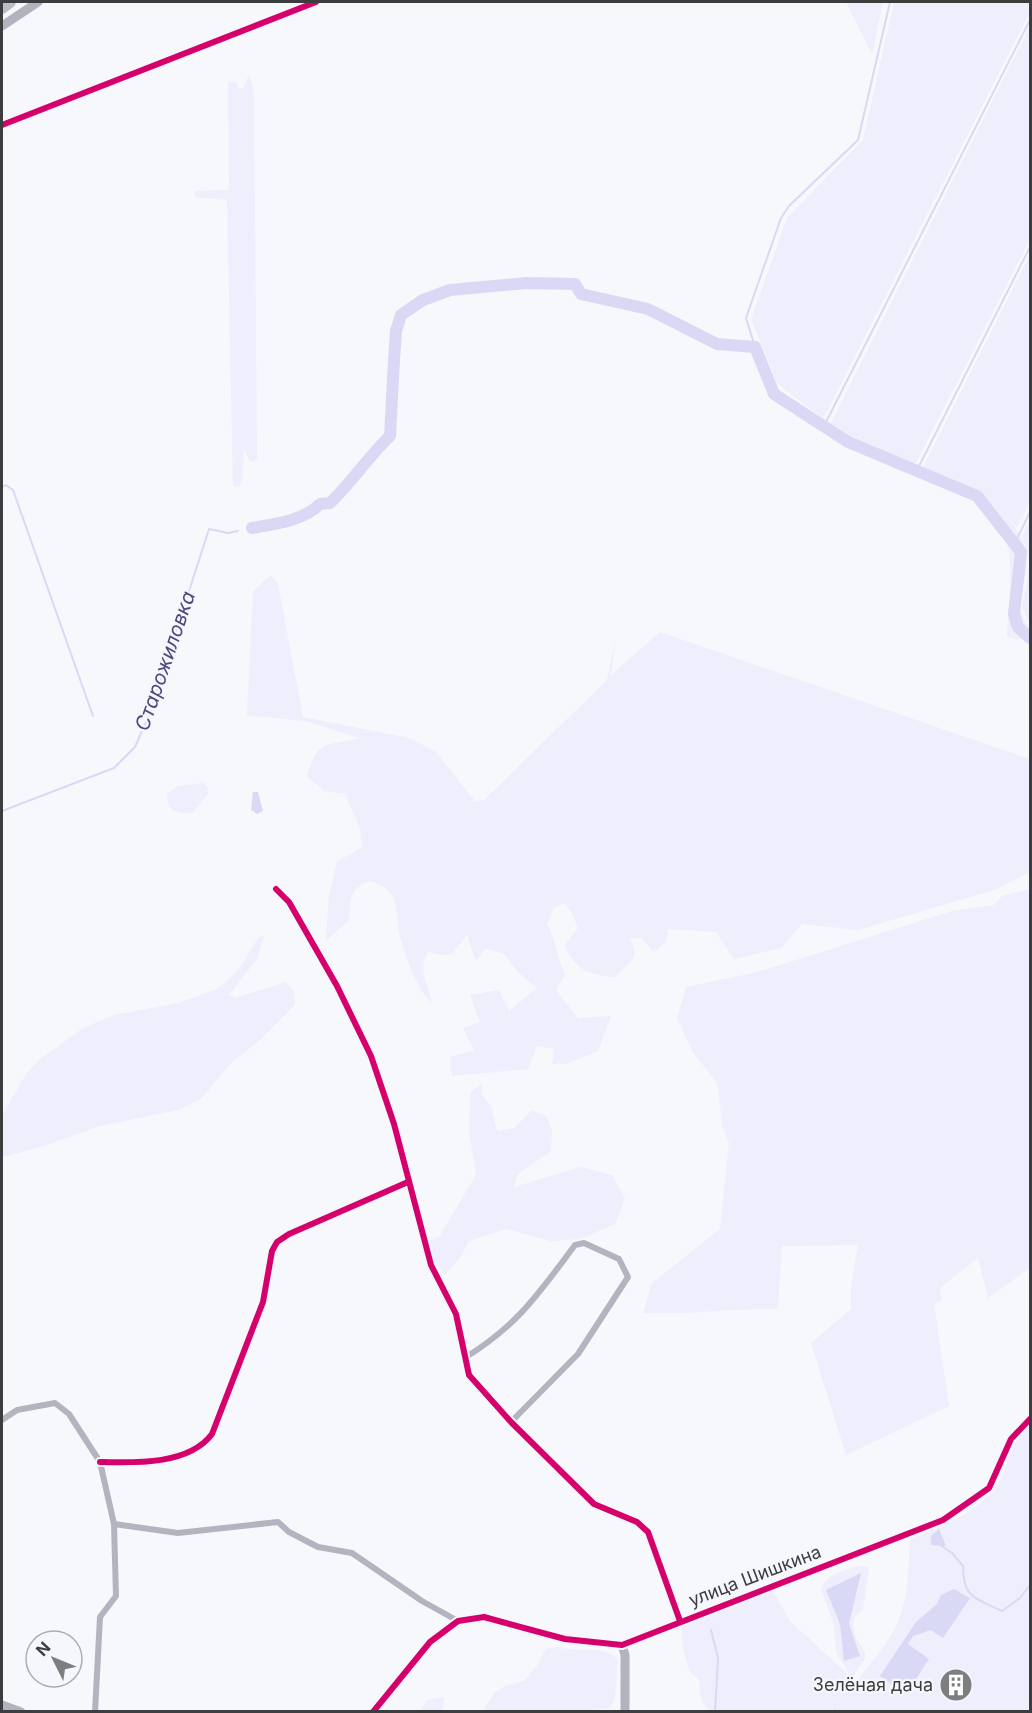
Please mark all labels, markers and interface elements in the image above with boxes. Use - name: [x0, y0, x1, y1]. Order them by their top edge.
- water label: Старожиловка: [130, 588, 200, 734]
- street label: улица Шишкина: [686, 1541, 824, 1610]
- north arrow: [24, 1629, 84, 1689]
- text: N: [32, 1637, 55, 1660]
- building icon: Зелёная дача: [938, 1667, 974, 1703]
- place label: Зелёная дача: [813, 1674, 933, 1695]

